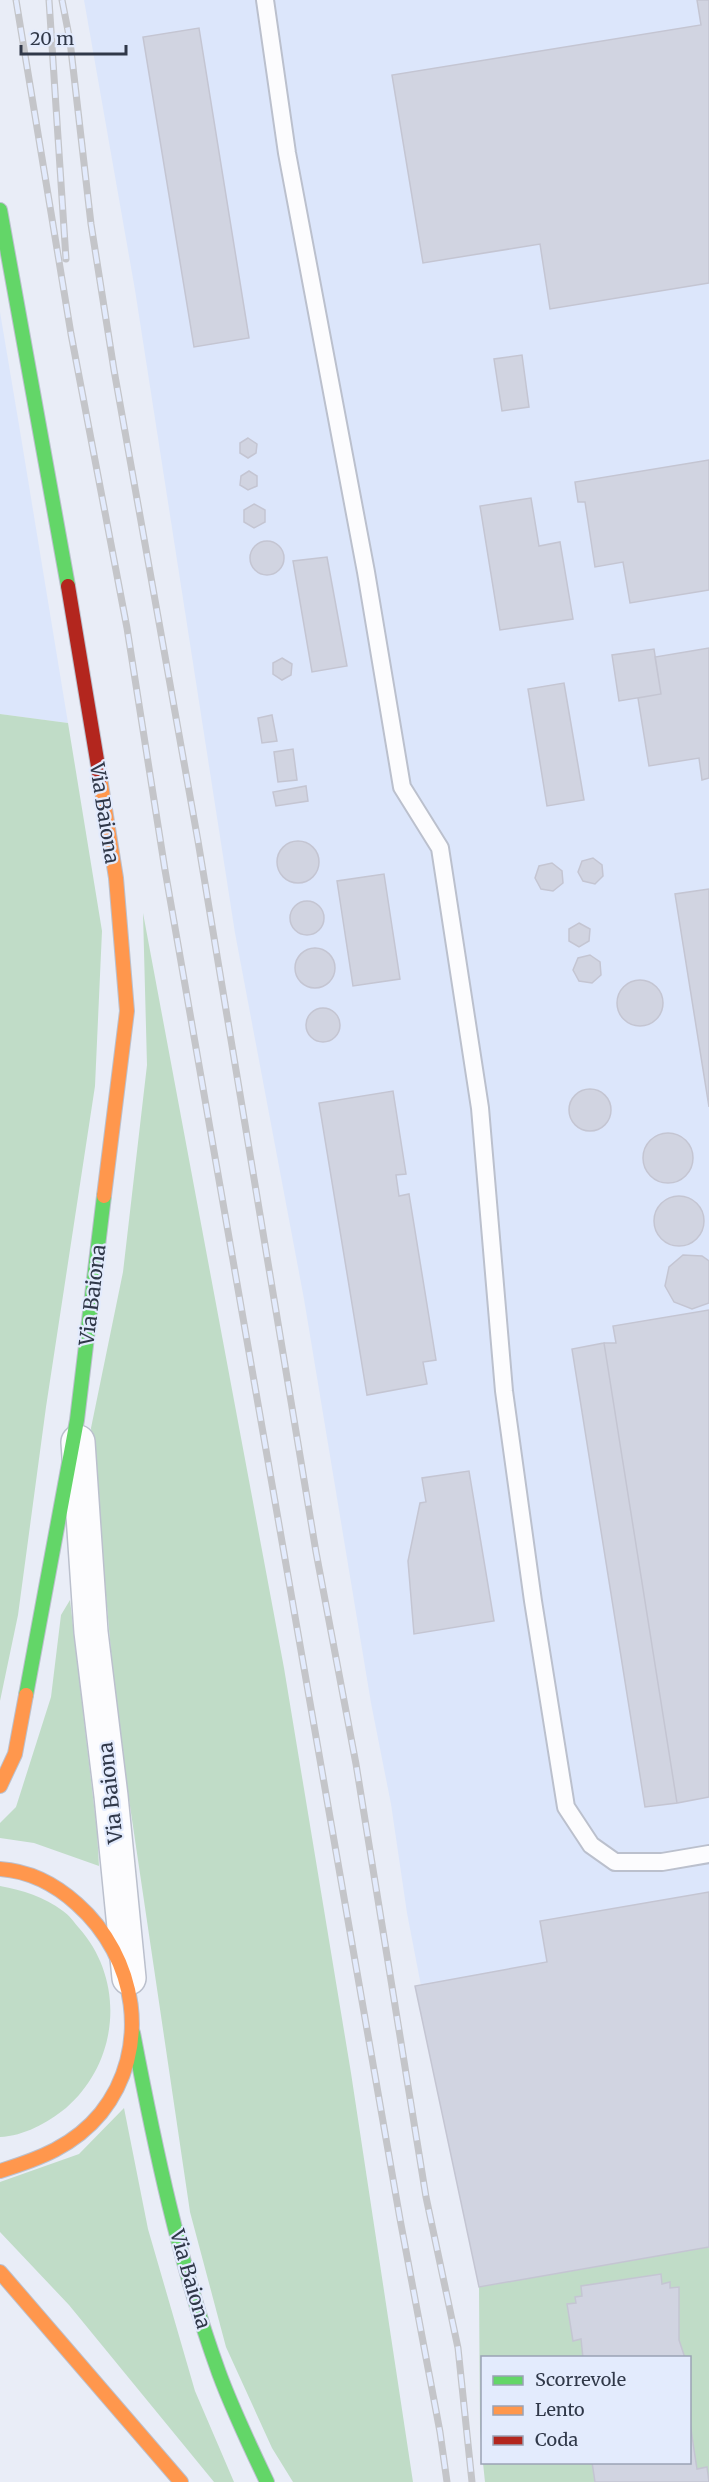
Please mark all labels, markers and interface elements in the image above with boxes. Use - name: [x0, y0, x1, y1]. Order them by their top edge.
- scale bar: [21, 18, 126, 56]
- text: 20 m: [30, 27, 74, 50]
- street label: Via Baiona: [85, 760, 125, 866]
- street label: Via Baiona: [73, 1243, 111, 1348]
- street label: Via Baiona: [92, 1741, 128, 1846]
- street label: Via Baiona: [165, 2226, 217, 2332]
- legend: [481, 2356, 691, 2464]
- text: Scorrevole: [535, 2368, 626, 2391]
- text: Lento: [535, 2398, 585, 2421]
- text: Coda: [535, 2428, 579, 2451]

